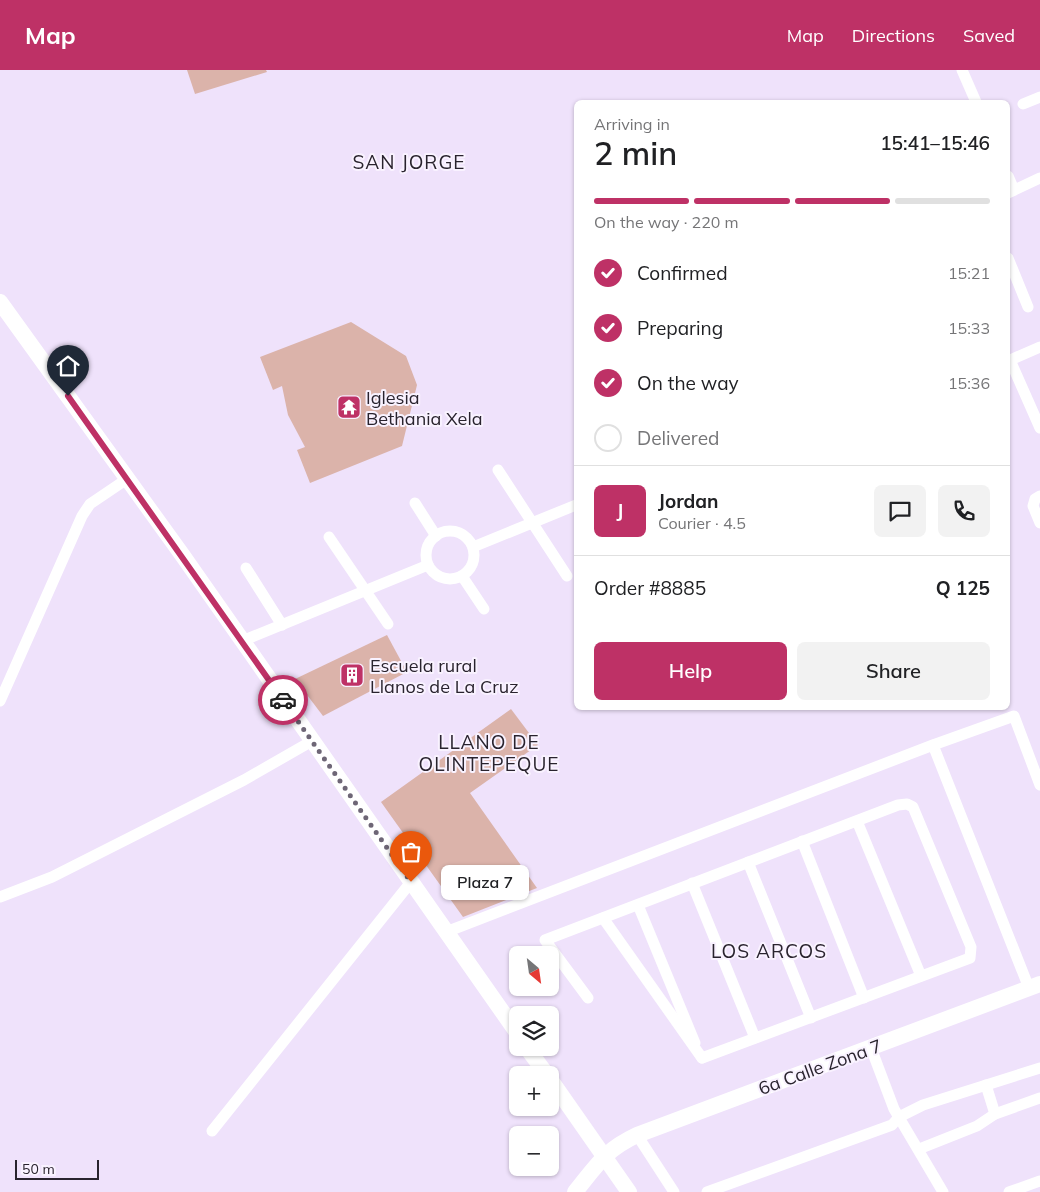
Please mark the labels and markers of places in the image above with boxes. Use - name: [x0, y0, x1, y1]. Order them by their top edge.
- pin: [47, 345, 89, 396]
- place label: Iglesia Bethania Xela: [366, 386, 483, 430]
- temple icon: Iglesia Bethania Xela: [336, 394, 362, 420]
- place label: Escuela rural Llanos de La Cruz: [370, 654, 519, 698]
- building icon: Escuela rural Llanos de La Cruz: [339, 662, 365, 688]
- pin: [390, 831, 432, 882]
- callout: Plaza 7: [441, 864, 528, 900]

